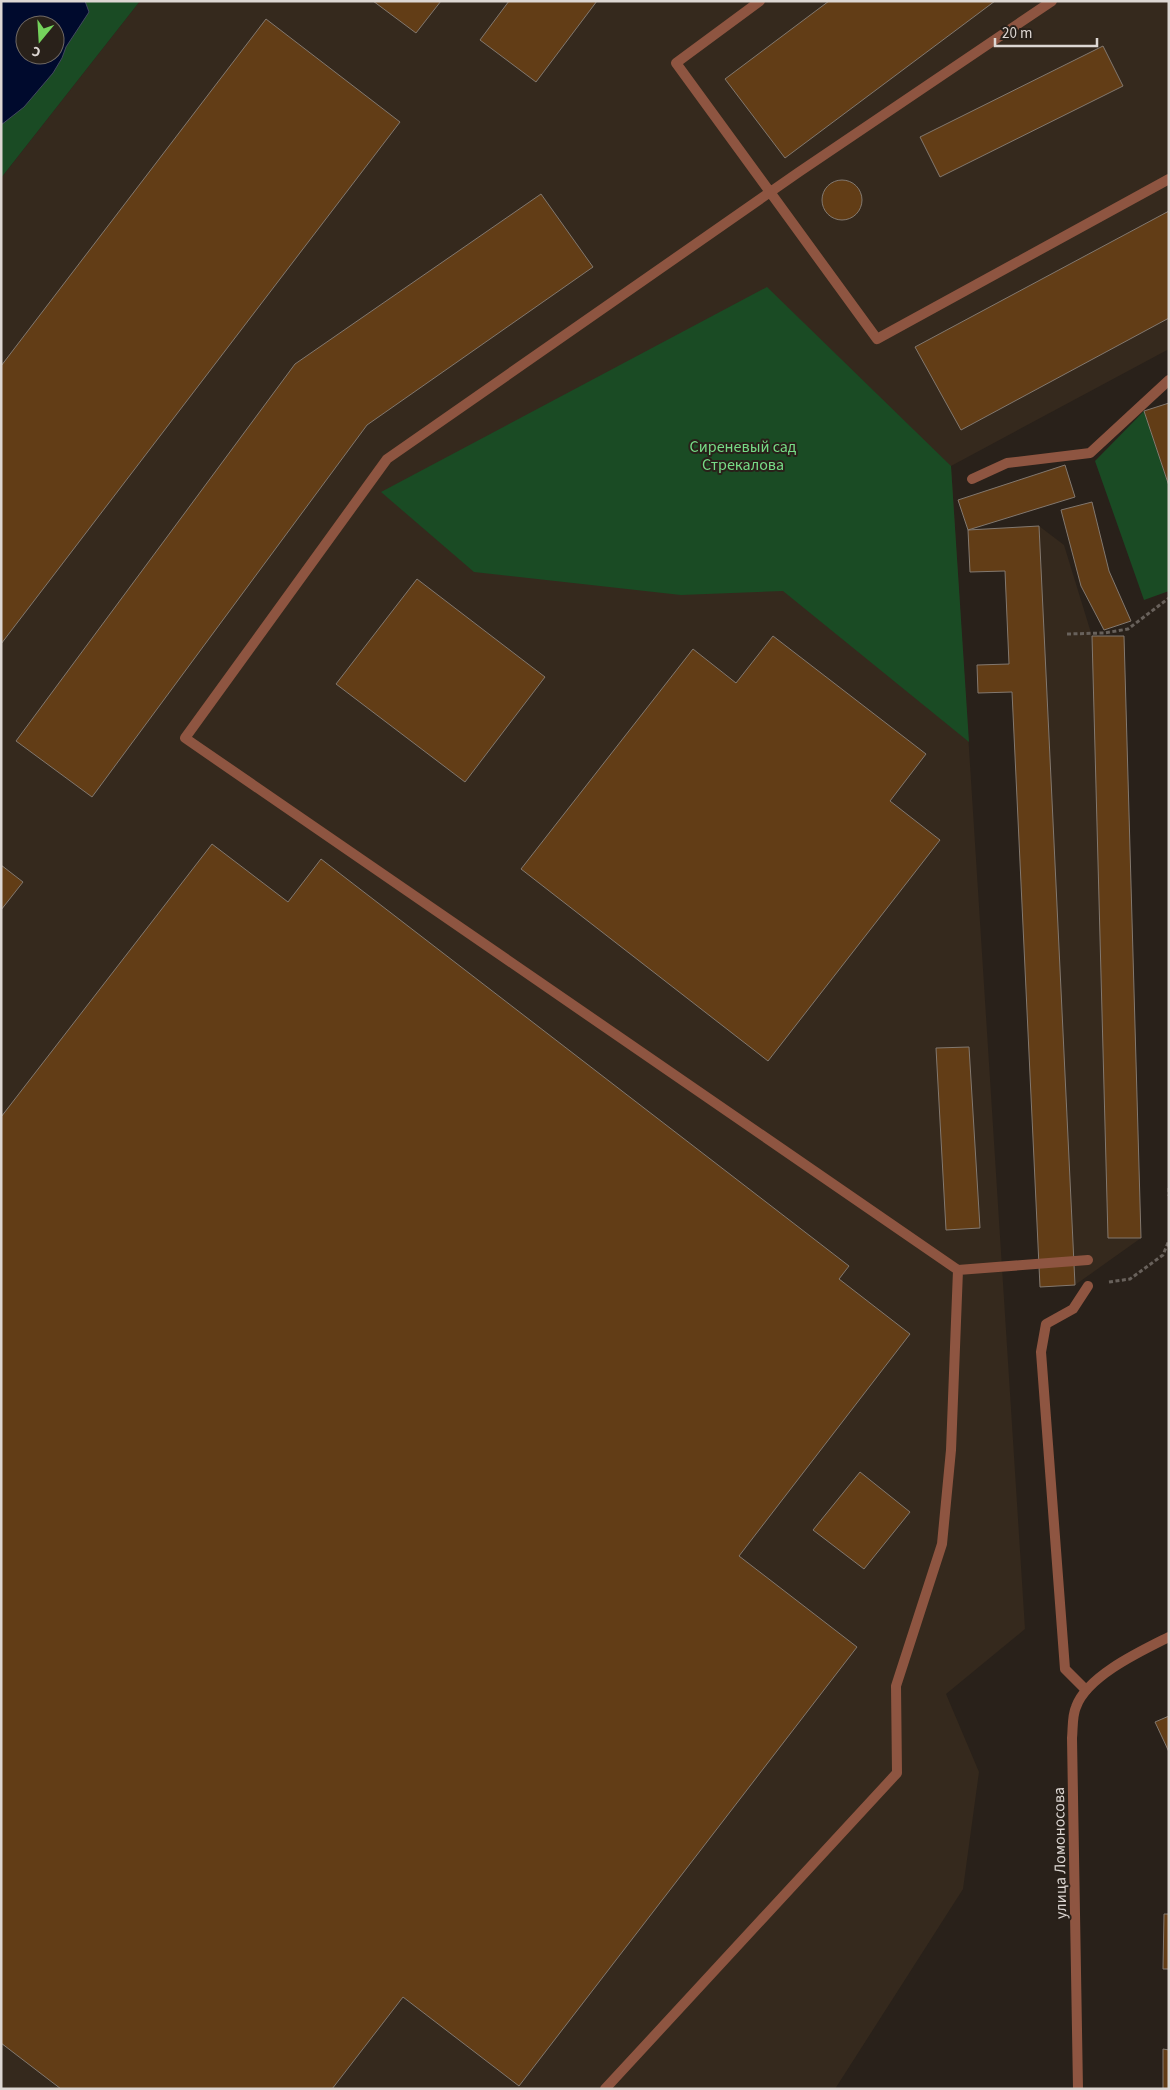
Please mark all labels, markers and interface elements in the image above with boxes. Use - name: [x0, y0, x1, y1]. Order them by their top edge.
- north arrow: [15, 15, 65, 65]
- scale bar: [995, 15, 1098, 47]
- text: 20 m: [1002, 23, 1032, 44]
- text: С: [29, 41, 43, 62]
- park label: Сиреневый сад Стрекалова: [690, 436, 797, 476]
- street label: улица Ломоносова: [1048, 1787, 1072, 1919]

